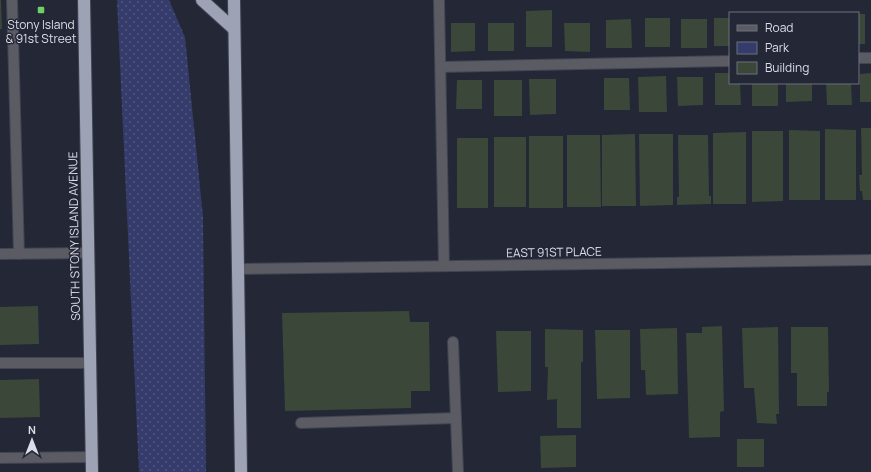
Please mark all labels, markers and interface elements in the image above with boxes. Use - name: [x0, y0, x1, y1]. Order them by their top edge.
- marker: Stony Island & 91st Street: [36, 5, 46, 15]
- legend: [729, 12, 859, 84]
- place label: Stony Island & 91st Street: [5, 16, 77, 47]
- text: Road: [765, 19, 793, 36]
- text: Park: [765, 39, 790, 56]
- text: Building: [765, 59, 809, 76]
- street label: SOUTH STONY ISLAND AVENUE: [64, 151, 84, 321]
- street label: EAST 91ST PLACE: [506, 243, 602, 261]
- north arrow: [12, 420, 52, 460]
- text: N: [28, 422, 36, 437]

